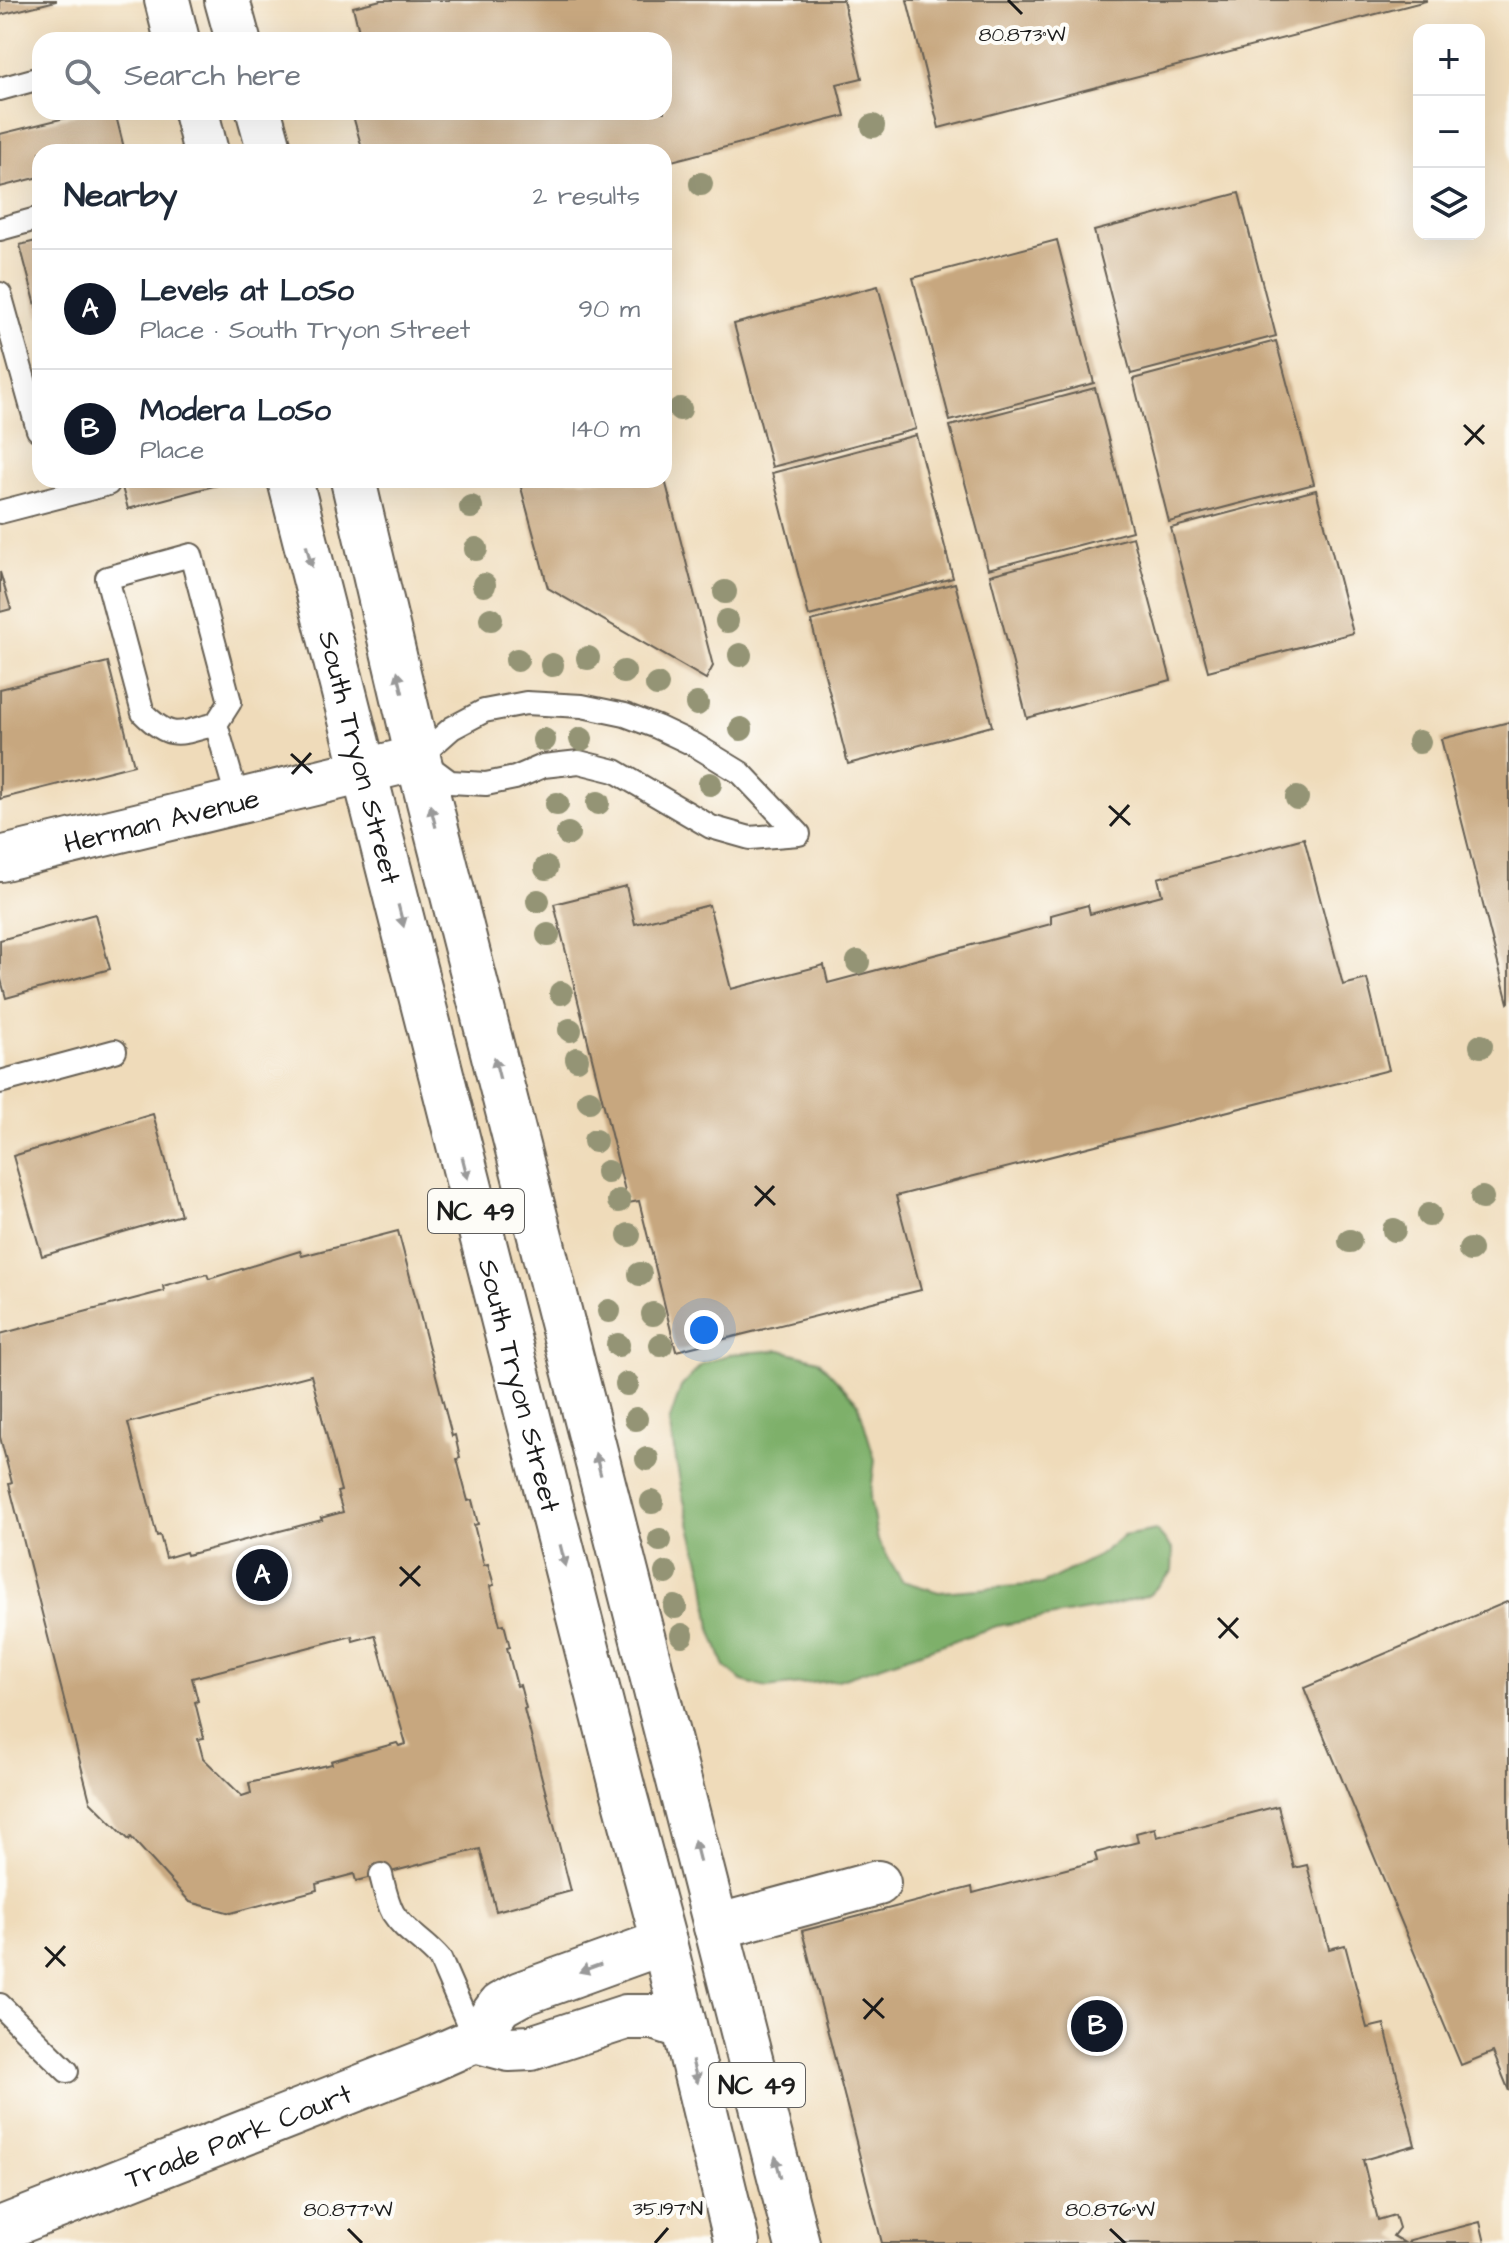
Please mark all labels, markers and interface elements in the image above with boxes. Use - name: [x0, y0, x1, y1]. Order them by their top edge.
- text: 80.873°W: [978, 21, 1066, 49]
- map controls: [1413, 24, 1485, 240]
- button: +: [1413, 24, 1485, 96]
- search box: [32, 32, 672, 120]
- icon: search: [60, 54, 104, 98]
- text: Search here: [124, 55, 301, 97]
- button: −: [1413, 96, 1485, 168]
- button: layers: [1413, 168, 1485, 240]
- text: Nearby: [64, 172, 178, 220]
- text: 2 results: [532, 178, 640, 214]
- text: Levels at LoSo: [140, 270, 354, 312]
- text: A: [82, 291, 98, 327]
- text: 90 m: [578, 291, 640, 327]
- text: Place · South Tryon Street: [140, 312, 470, 348]
- text: Modera LoSo: [140, 390, 331, 432]
- text: B: [81, 411, 99, 447]
- text: 140 m: [572, 411, 640, 447]
- text: Place: [140, 432, 204, 468]
- one-way arrow: [303, 543, 316, 568]
- street label: South Tryon Street: [308, 627, 410, 889]
- one-way arrow: [393, 669, 406, 694]
- street label: Herman Avenue: [60, 779, 263, 864]
- one-way arrow: [426, 804, 438, 829]
- one-way arrow: [395, 904, 407, 929]
- one-way arrow: [490, 1056, 502, 1081]
- one-way arrow: [459, 1156, 471, 1181]
- road number: NC 49: [428, 1189, 524, 1233]
- street label: South Tryon Street: [468, 1255, 570, 1517]
- your location: [684, 1310, 724, 1350]
- one-way arrow: [591, 1451, 603, 1476]
- one-way arrow: [558, 1543, 570, 1568]
- pin: A: [236, 1545, 288, 1605]
- one-way arrow: [690, 1839, 702, 1864]
- one-way arrow: [578, 1962, 602, 1975]
- pin: B: [1071, 1996, 1123, 2056]
- one-way arrow: [689, 2059, 702, 2084]
- road number: NC 49: [709, 2063, 805, 2107]
- street label: Trade Park Court: [120, 2074, 358, 2199]
- one-way arrow: [772, 2155, 784, 2180]
- text: 35.197°N: [633, 2195, 703, 2223]
- text: 80.877°W: [303, 2196, 393, 2224]
- text: 80.876°W: [1065, 2196, 1155, 2224]

